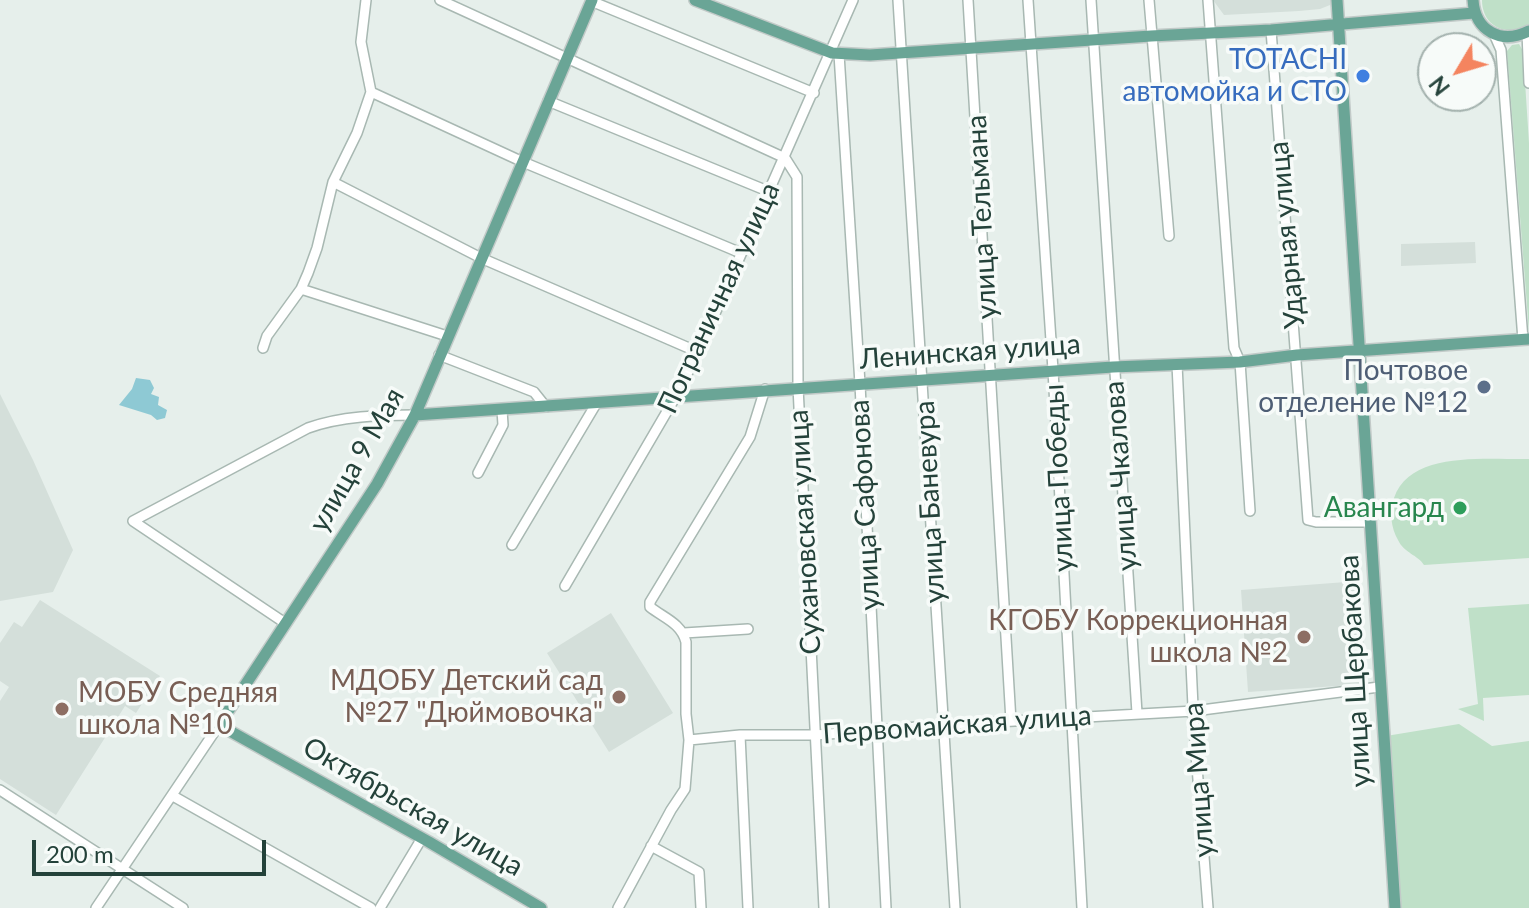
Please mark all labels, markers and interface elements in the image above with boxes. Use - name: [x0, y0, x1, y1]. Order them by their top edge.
- north arrow: [1417, 32, 1497, 112]
- place label: TOTACHI автомойка и СТО: [1123, 43, 1347, 109]
- marker: TOTACHI автомойка и СТО: [1354, 67, 1372, 85]
- text: N: [1423, 71, 1455, 101]
- street label: улица Тельмана: [960, 114, 1004, 320]
- street label: Ударная улица: [1262, 140, 1312, 330]
- street label: Пограничная улица: [651, 177, 787, 419]
- street label: Ленинская улица: [858, 328, 1082, 376]
- place label: Почтовое отделение №12: [1258, 354, 1468, 420]
- marker: Почтовое отделение №12: [1475, 378, 1493, 396]
- street label: улица Чкалова: [1098, 380, 1144, 572]
- street label: улица 9 Мая: [302, 382, 412, 538]
- street label: улица Победы: [1037, 383, 1081, 573]
- street label: улица Сафонова: [843, 399, 887, 611]
- street label: улица Баневура: [908, 400, 952, 604]
- street label: Сухановская улица: [782, 409, 828, 655]
- place label: Авангард: [1324, 491, 1444, 525]
- marker: Авангард: [1451, 499, 1469, 517]
- street label: улица Щербакова: [1332, 554, 1378, 788]
- place label: КГОБУ Коррекционная школа №2: [988, 604, 1288, 670]
- marker: КГОБУ Коррекционная школа №2: [1295, 628, 1313, 646]
- place label: МДОБУ Детский сад №27 "Дюймовочка": [330, 664, 603, 730]
- place label: МОБУ Средняя школа №10: [78, 676, 278, 742]
- marker: МДОБУ Детский сад №27 "Дюймовочка": [610, 688, 628, 706]
- street label: Первомайская улица: [821, 699, 1093, 751]
- marker: МОБУ Средняя школа №10: [53, 700, 71, 718]
- street label: улица Мира: [1177, 701, 1221, 859]
- street label: Октябрьская улица: [297, 730, 529, 884]
- scale bar: [36, 824, 270, 874]
- text: 200 m: [46, 839, 114, 868]

